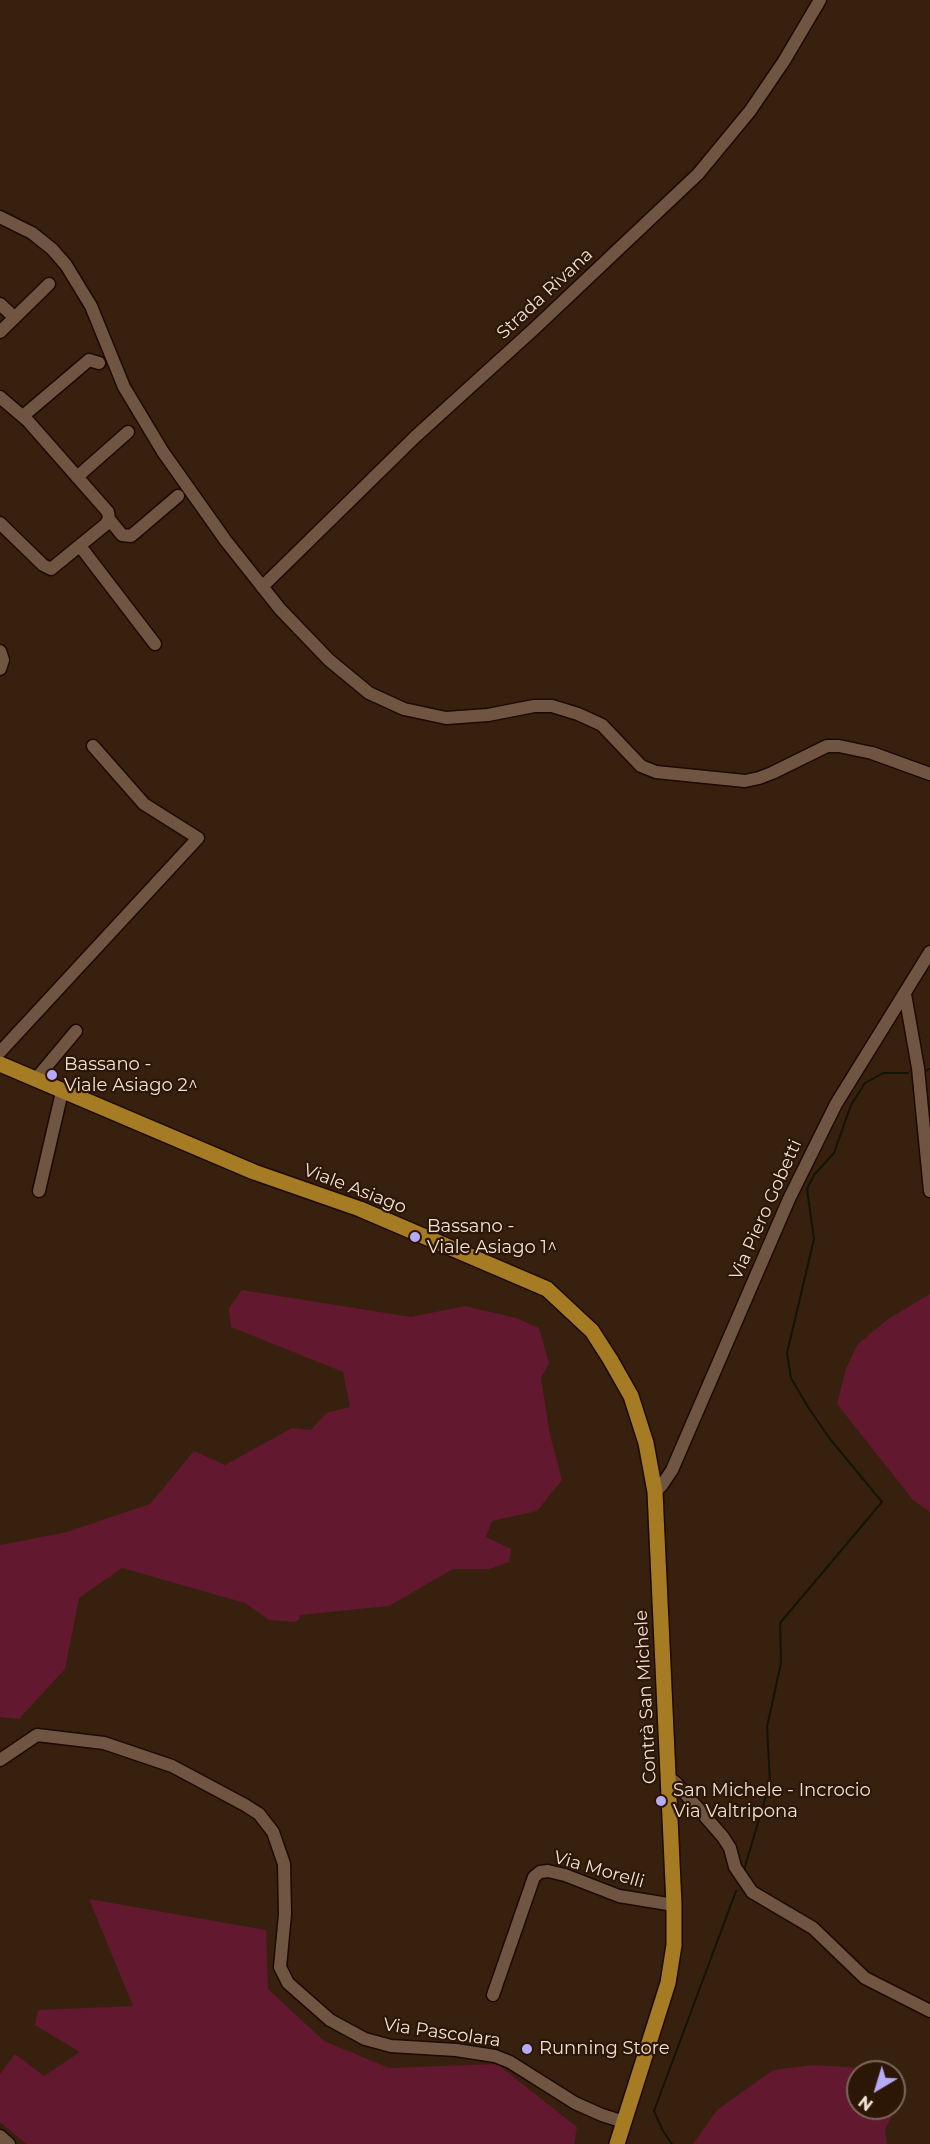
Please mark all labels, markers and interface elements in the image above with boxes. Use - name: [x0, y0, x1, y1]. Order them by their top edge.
- street label: Strada Rivana: [492, 244, 598, 344]
- place label: Bassano - Viale Asiago 2^: [64, 1054, 198, 1096]
- marker: Bassano - Viale Asiago 2^: [45, 1068, 59, 1082]
- street label: Via Piero Gobetti: [725, 1136, 807, 1284]
- street label: Viale Asiago: [300, 1159, 410, 1219]
- place label: Bassano - Viale Asiago 1^: [427, 1216, 557, 1258]
- marker: Bassano - Viale Asiago 1^: [408, 1230, 422, 1244]
- street label: Contrà San Michele: [631, 1609, 661, 1785]
- place label: San Michele - Incrocio Via Valtripona: [673, 1780, 871, 1822]
- marker: San Michele - Incrocio Via Valtripona: [654, 1794, 668, 1808]
- street label: Via Morelli: [551, 1847, 647, 1893]
- street label: Via Pascolara: [382, 2014, 502, 2052]
- place label: Running Store: [539, 2038, 670, 2060]
- marker: Running Store: [520, 2042, 534, 2056]
- north arrow: [846, 2060, 906, 2120]
- text: N: [855, 2092, 877, 2114]

